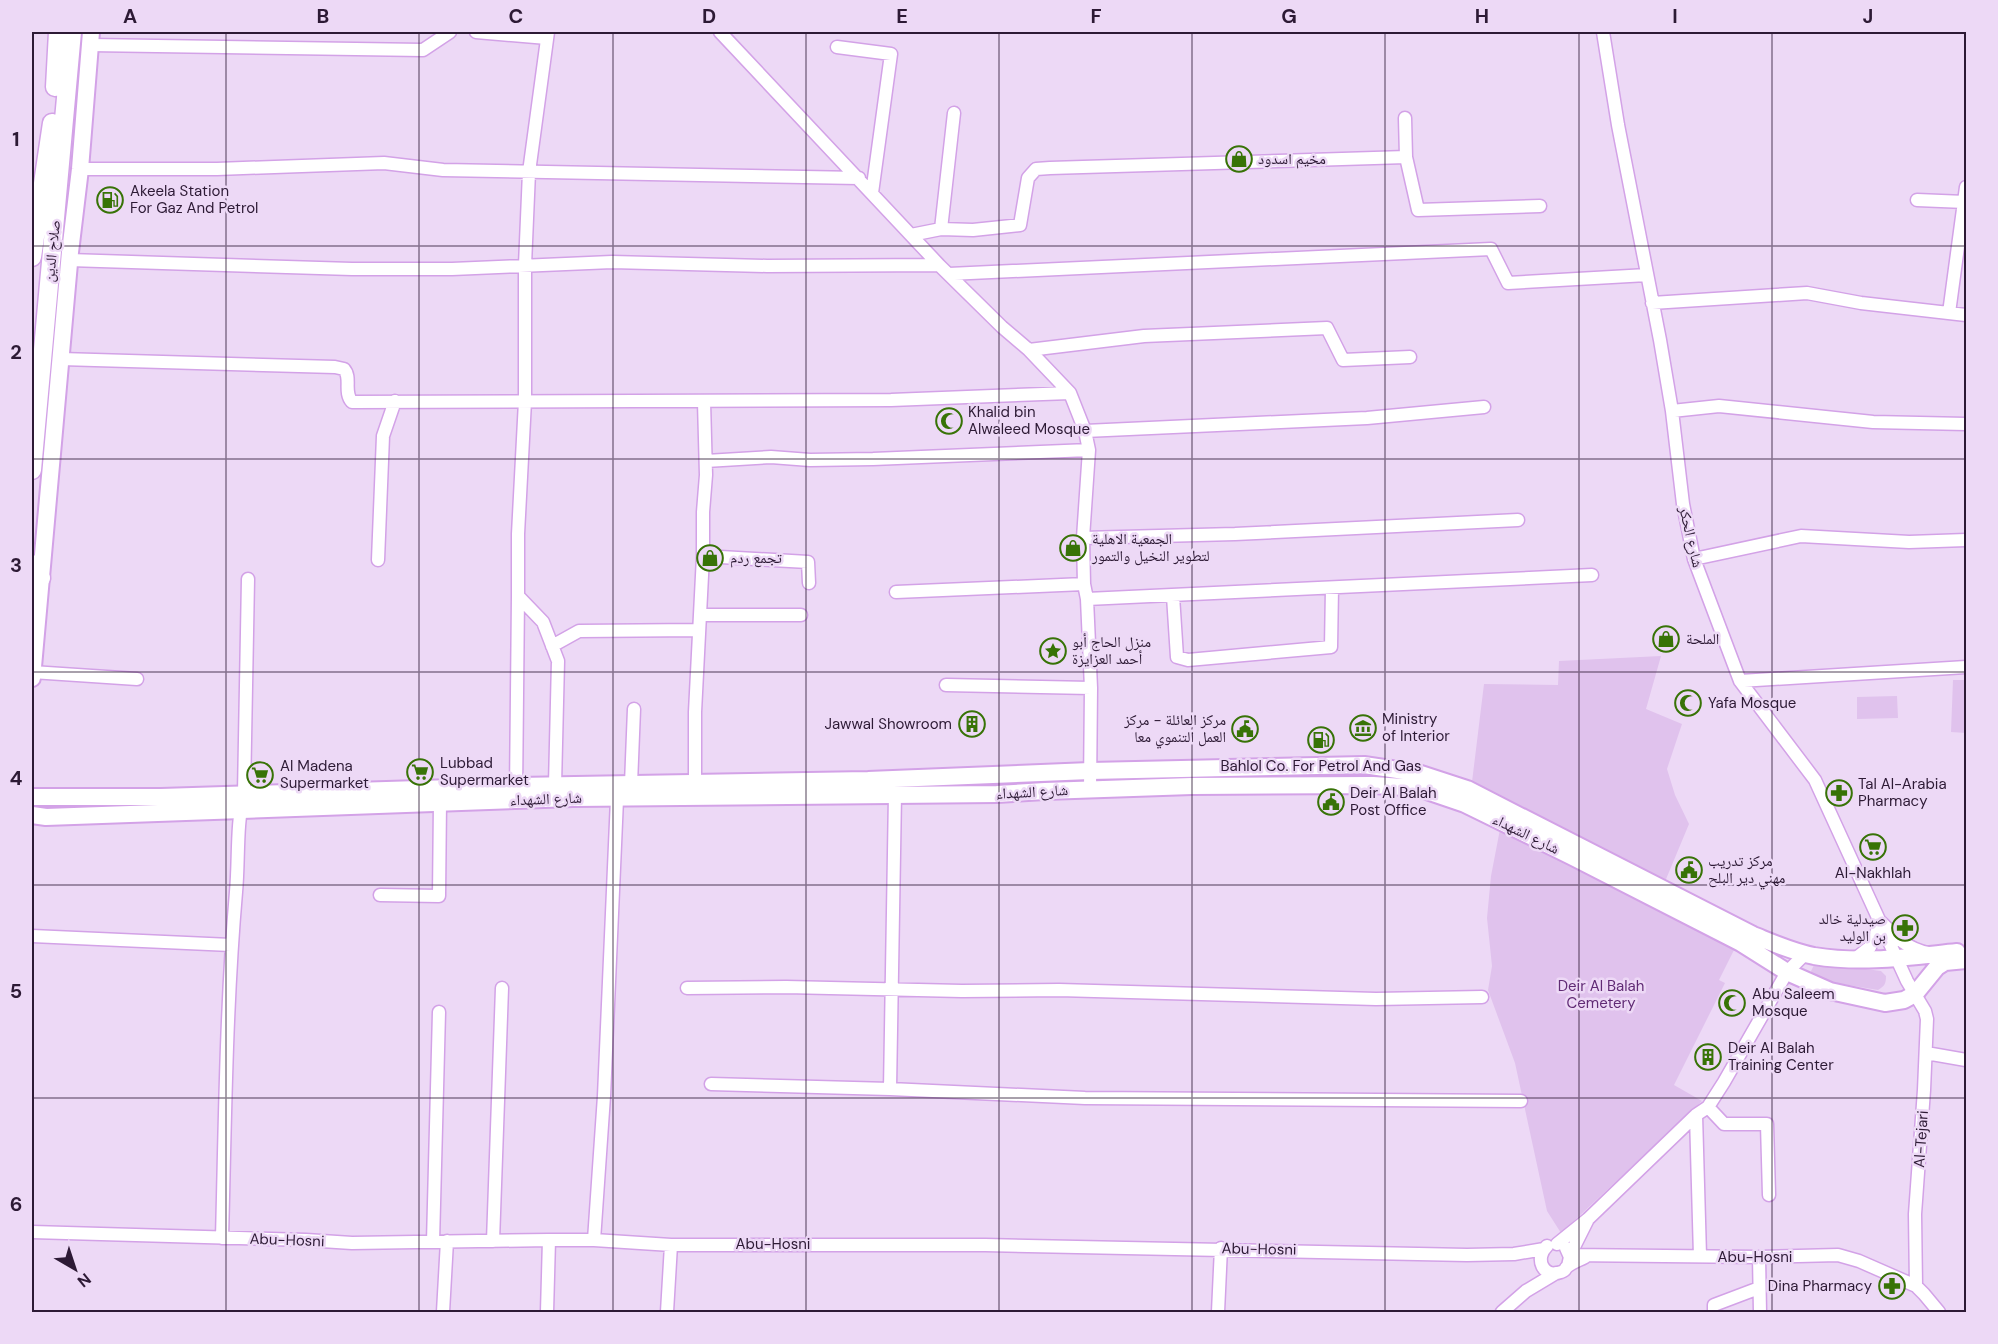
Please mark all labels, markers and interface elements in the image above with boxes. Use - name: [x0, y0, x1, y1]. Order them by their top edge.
- text: A: [123, 3, 137, 29]
- text: B: [317, 3, 329, 29]
- text: C: [509, 3, 523, 29]
- text: D: [702, 3, 716, 29]
- text: E: [896, 3, 908, 29]
- text: F: [1090, 3, 1102, 29]
- text: G: [1281, 3, 1297, 29]
- text: H: [1475, 3, 1489, 29]
- text: I: [1672, 3, 1678, 29]
- text: J: [1863, 3, 1873, 29]
- text: 1: [12, 126, 20, 152]
- shop icon: مخيم اسدود: [1224, 144, 1254, 174]
- place label: مخيم اسدود: [1258, 149, 1326, 169]
- place label: Akeela Station For Gaz And Petrol: [130, 181, 258, 218]
- fuel station icon: Akeela Station For Gaz And Petrol: [95, 185, 125, 215]
- street label: صلاح الدين: [39, 219, 65, 283]
- text: 2: [10, 339, 22, 365]
- place label: Khalid bin Alwaleed Mosque: [968, 402, 1090, 439]
- mosque icon: Khalid bin Alwaleed Mosque: [934, 406, 964, 436]
- street label: شارع الحكر: [1674, 503, 1708, 570]
- place label: الجمعية الاهلية لتطوير النخيل والتمور: [1091, 529, 1210, 566]
- shop icon: الجمعية الاهلية لتطوير النخيل والتمور: [1058, 533, 1088, 563]
- shop icon: تجمع ردم: [695, 543, 725, 573]
- place label: تجمع ردم: [730, 548, 782, 568]
- text: 3: [10, 552, 22, 578]
- shop icon: الملحة: [1651, 624, 1681, 654]
- place label: الملحة: [1686, 629, 1719, 649]
- place label: منزل الحاج أبو أحمد العزايزة: [1072, 632, 1151, 669]
- place icon: منزل الحاج أبو أحمد العزايزة: [1038, 636, 1068, 666]
- mosque icon: Yafa Mosque: [1673, 688, 1703, 718]
- place label: Yafa Mosque: [1708, 693, 1796, 713]
- building icon: Jawwal Showroom: [957, 709, 987, 739]
- place label: Ministry of Interior: [1382, 709, 1450, 746]
- place label: مركز العائلة - مركز العمل التنموي معا: [1123, 710, 1226, 749]
- museum icon: Ministry of Interior: [1348, 713, 1378, 743]
- place label: Jawwal Showroom: [825, 714, 952, 734]
- public building icon: مركز العائلة - مركز العمل التنموي معا: [1230, 714, 1260, 744]
- fuel station icon: Bahlol Co. For Petrol And Gas: [1306, 725, 1336, 755]
- place label: Lubbad Supermarket: [440, 753, 529, 790]
- place label: Al Madena Supermarket: [280, 756, 369, 793]
- place label: Bahlol Co. For Petrol And Gas: [1220, 756, 1422, 776]
- supermarket icon: Lubbad Supermarket: [405, 757, 435, 787]
- supermarket icon: Al Madena Supermarket: [245, 760, 275, 790]
- text: 4: [10, 765, 23, 791]
- place label: Tal Al-Arabia Pharmacy: [1858, 774, 1947, 811]
- pharmacy icon: Tal Al-Arabia Pharmacy: [1824, 778, 1854, 808]
- street label: شارع الشهداء: [995, 780, 1069, 804]
- place label: Deir Al Balah Post Office: [1350, 783, 1437, 820]
- public building icon: Deir Al Balah Post Office: [1316, 787, 1346, 817]
- street label: شارع الشهداء: [510, 788, 583, 810]
- street label: شارع الشهداء: [1489, 809, 1563, 859]
- supermarket icon: Al-Nakhlah: [1858, 832, 1888, 862]
- place label: مركز تدريب مهني دير البلح: [1708, 851, 1786, 890]
- public building icon: مركز تدريب مهني دير البلح: [1674, 855, 1704, 885]
- place label: Al-Nakhlah: [1835, 863, 1911, 883]
- place label: صيدلية خالد بن الوليد: [1819, 909, 1886, 946]
- pharmacy icon: صيدلية خالد بن الوليد: [1890, 913, 1920, 943]
- park label: Deir Al Balah Cemetery: [1558, 976, 1644, 1013]
- text: 5: [10, 978, 22, 1004]
- place label: Abu Saleem Mosque: [1752, 984, 1835, 1021]
- mosque icon: Abu Saleem Mosque: [1717, 988, 1747, 1018]
- place label: Deir Al Balah Training Center: [1728, 1038, 1834, 1075]
- building icon: Deir Al Balah Training Center: [1693, 1042, 1723, 1072]
- street label: Al-Tejari: [1909, 1110, 1933, 1168]
- text: 6: [10, 1191, 22, 1217]
- street label: Abu-Hosni: [249, 1229, 325, 1251]
- street label: Abu-Hosni: [736, 1234, 810, 1254]
- street label: Abu-Hosni: [1221, 1238, 1297, 1260]
- north arrow: [45, 1239, 105, 1299]
- street label: Abu-Hosni: [1718, 1247, 1792, 1267]
- text: N: [73, 1268, 95, 1292]
- pharmacy icon: Dina Pharmacy: [1877, 1271, 1907, 1301]
- place label: Dina Pharmacy: [1768, 1276, 1873, 1296]

